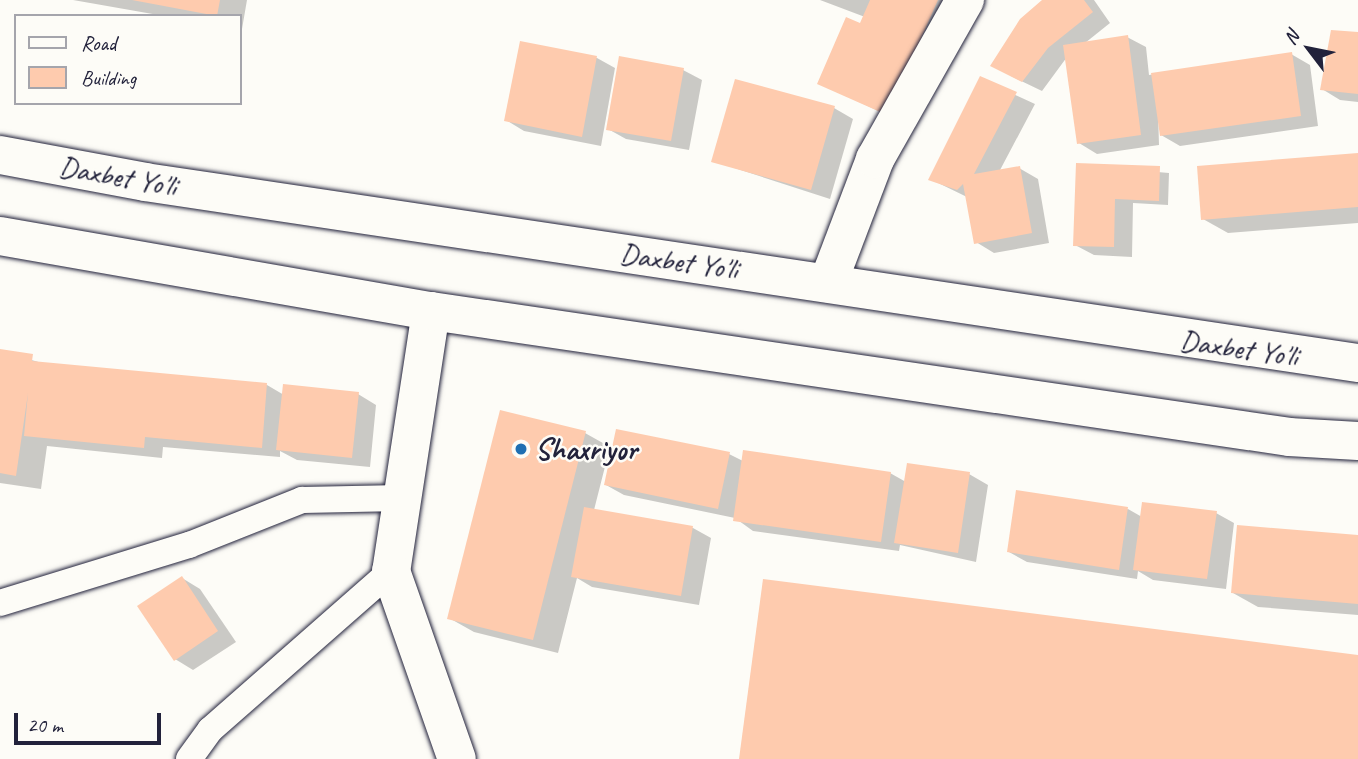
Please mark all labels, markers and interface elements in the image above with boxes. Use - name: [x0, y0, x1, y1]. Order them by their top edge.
- legend: [14, 14, 242, 105]
- north arrow: [1274, 14, 1344, 84]
- text: N: [1278, 27, 1304, 49]
- text: Road: [81, 30, 116, 56]
- text: Building: [81, 65, 136, 91]
- street label: Daxbet Yo'li: [56, 148, 180, 204]
- street label: Daxbet Yo'li: [618, 235, 740, 287]
- street label: Daxbet Yo'li: [1178, 322, 1300, 374]
- place label: Shaxriyor: [535, 431, 637, 467]
- marker: Shaxriyor: [513, 441, 529, 457]
- scale bar: [18, 700, 164, 744]
- text: 20 m: [27, 712, 63, 738]

